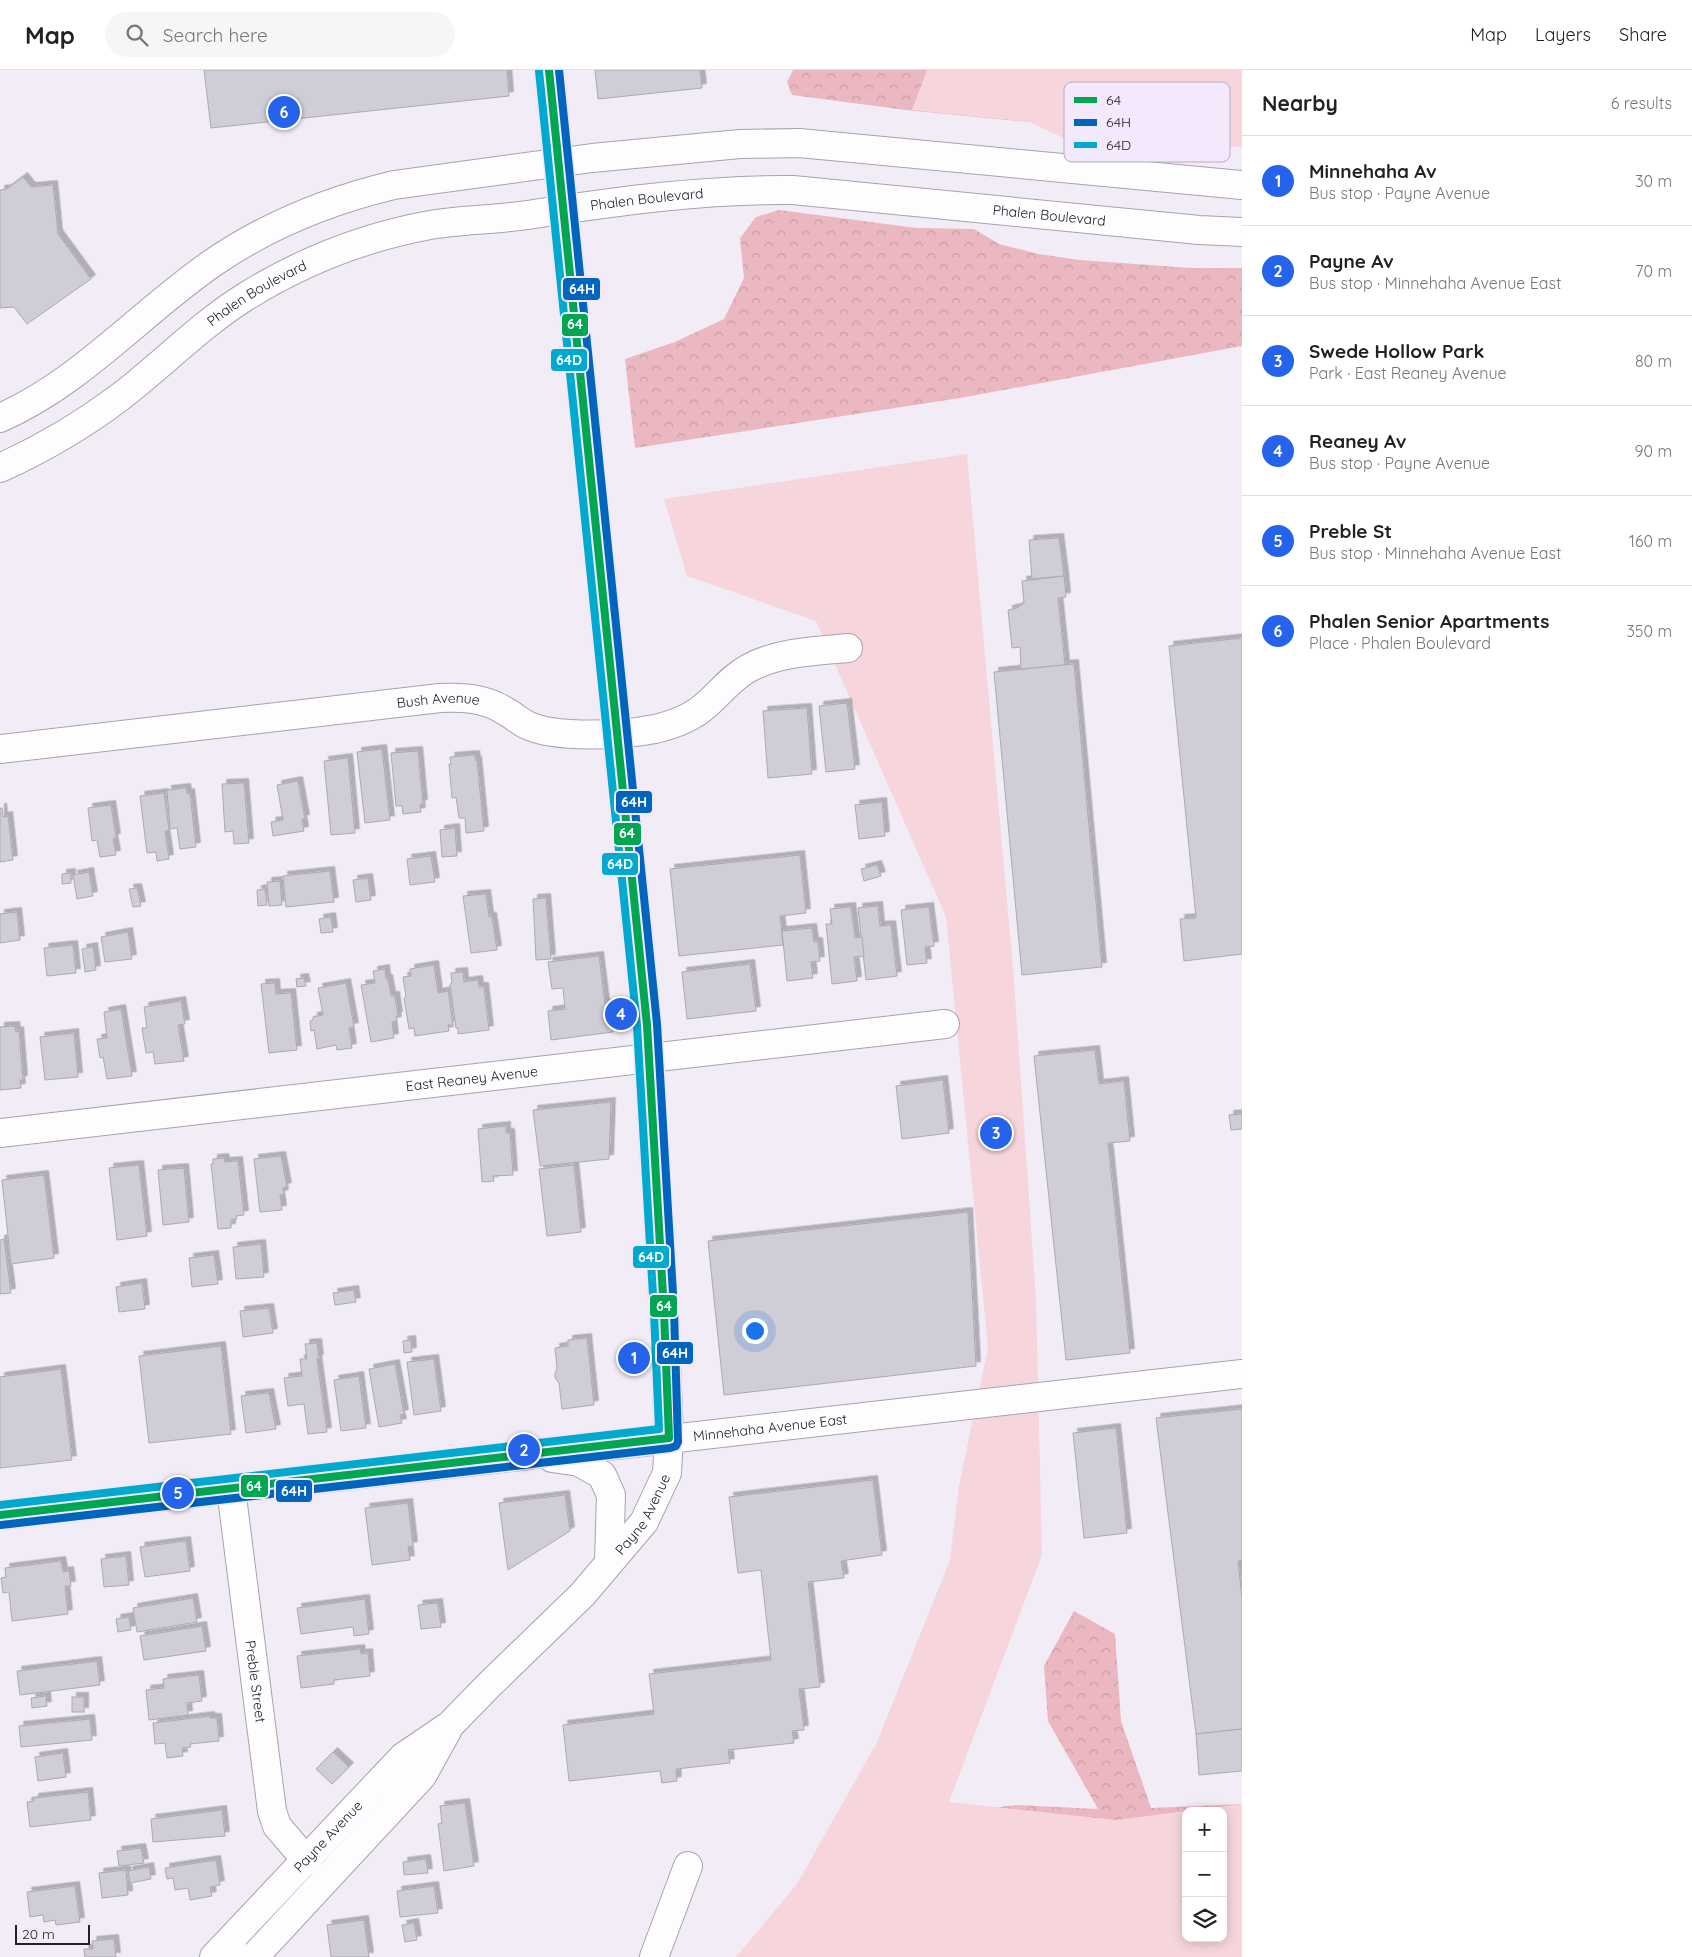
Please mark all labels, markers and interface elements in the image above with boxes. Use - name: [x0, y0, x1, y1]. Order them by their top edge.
- search box: [105, 12, 455, 57]
- text: Map: [25, 20, 75, 50]
- icon: search: [123, 21, 151, 49]
- text: Search here: [163, 23, 268, 47]
- text: Map: [1470, 23, 1507, 46]
- text: Layers: [1535, 23, 1591, 46]
- text: Share: [1619, 23, 1667, 46]
- legend: [1064, 82, 1230, 162]
- text: Nearby: [1262, 90, 1338, 116]
- text: 64: [1106, 91, 1121, 109]
- pin: 6: [268, 93, 300, 131]
- text: 6 results: [1611, 93, 1672, 113]
- text: 64H: [1106, 113, 1131, 131]
- text: 64D: [1106, 136, 1131, 154]
- text: Minnehaha Av: [1309, 159, 1437, 183]
- text: 1: [1275, 171, 1281, 191]
- text: 30 m: [1635, 171, 1672, 191]
- text: Bus stop · Payne Avenue: [1309, 183, 1490, 203]
- street label: Phalen Boulevard: [589, 184, 704, 215]
- street label: Phalen Boulevard: [992, 201, 1107, 230]
- text: Payne Av: [1309, 249, 1394, 273]
- street label: Phalen Boulevard: [203, 256, 309, 330]
- text: 2: [1273, 261, 1283, 281]
- text: 70 m: [1635, 261, 1672, 281]
- text: Bus stop · Minnehaha Avenue East: [1309, 273, 1561, 293]
- line badge: 64H: [562, 277, 601, 301]
- text: 64H: [569, 280, 595, 298]
- line badge: 64: [561, 313, 589, 337]
- text: 64: [567, 315, 583, 333]
- text: Swede Hollow Park: [1309, 339, 1484, 363]
- line badge: 64D: [550, 348, 588, 372]
- text: 64D: [556, 351, 582, 369]
- text: 3: [1274, 351, 1282, 371]
- text: 80 m: [1635, 351, 1672, 371]
- text: Park · East Reaney Avenue: [1309, 363, 1507, 383]
- text: Reaney Av: [1309, 429, 1406, 453]
- text: 4: [1273, 441, 1283, 461]
- text: 90 m: [1635, 441, 1672, 461]
- text: Bus stop · Payne Avenue: [1309, 453, 1490, 473]
- text: Preble St: [1309, 519, 1392, 543]
- text: 5: [1273, 531, 1283, 551]
- text: 160 m: [1629, 531, 1672, 551]
- text: Bus stop · Minnehaha Avenue East: [1309, 543, 1561, 563]
- text: Phalen Senior Apartments: [1309, 609, 1549, 633]
- text: 6: [1274, 621, 1282, 641]
- text: 350 m: [1626, 621, 1672, 641]
- text: Place · Phalen Boulevard: [1309, 633, 1491, 653]
- street label: Bush Avenue: [396, 689, 481, 712]
- line badge: 64H: [615, 790, 653, 814]
- text: 64H: [621, 793, 647, 811]
- line badge: 64: [613, 822, 642, 846]
- text: 64: [619, 824, 635, 842]
- line badge: 64D: [601, 852, 639, 876]
- text: 64D: [607, 855, 633, 873]
- pin: 4: [605, 995, 637, 1033]
- street label: East Reaney Avenue: [405, 1062, 539, 1095]
- pin: 3: [980, 1114, 1012, 1152]
- line badge: 64D: [632, 1245, 670, 1269]
- text: 64D: [638, 1248, 664, 1266]
- line badge: 64: [649, 1294, 678, 1318]
- text: 64: [656, 1297, 672, 1315]
- your location: [742, 1318, 768, 1344]
- pin: 1: [618, 1339, 650, 1377]
- line badge: 64H: [656, 1341, 694, 1365]
- text: 64H: [662, 1344, 688, 1362]
- street label: Minnehaha Avenue East: [692, 1410, 848, 1445]
- pin: 2: [508, 1431, 540, 1469]
- street label: Payne Avenue: [611, 1471, 674, 1559]
- pin: 5: [162, 1474, 194, 1512]
- line badge: 64: [240, 1474, 269, 1498]
- text: 64: [246, 1477, 262, 1495]
- line badge: 64H: [275, 1479, 313, 1503]
- text: 64H: [281, 1482, 307, 1500]
- street label: Preble Street: [241, 1639, 270, 1724]
- street label: Payne Avenue: [290, 1797, 366, 1876]
- map controls: [1182, 1807, 1227, 1942]
- button: +: [1182, 1807, 1227, 1852]
- button: −: [1182, 1852, 1227, 1897]
- button: layers: [1182, 1897, 1227, 1942]
- scale bar: [15, 1922, 90, 1945]
- text: 20 m: [22, 1925, 55, 1943]

